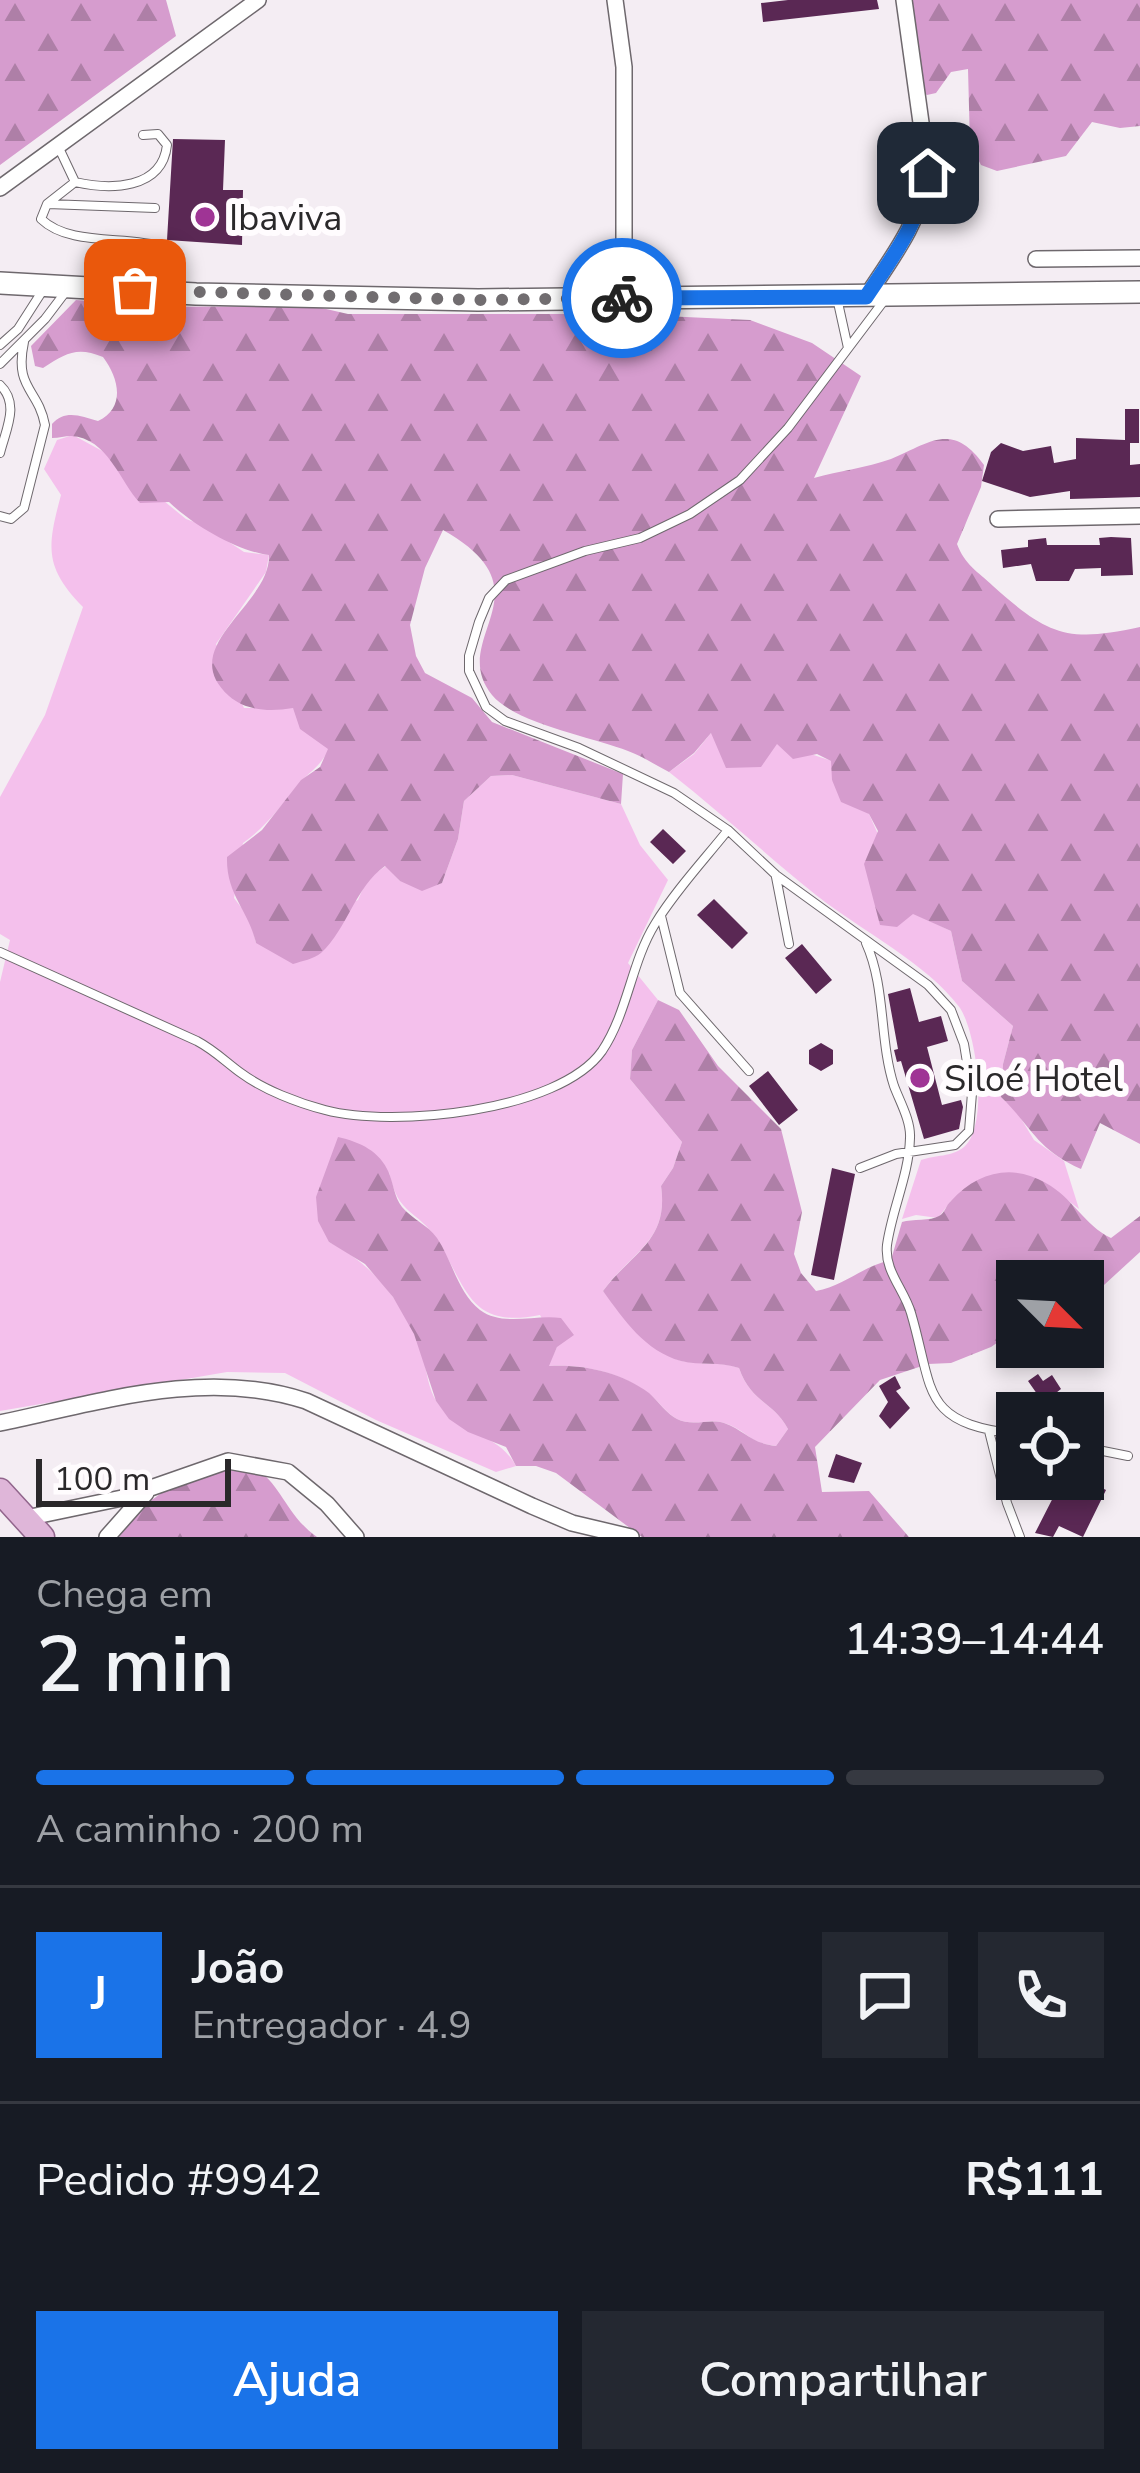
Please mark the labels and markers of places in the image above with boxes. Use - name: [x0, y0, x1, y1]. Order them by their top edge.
- pin: [877, 122, 979, 224]
- place label: Ibaviva: [229, 194, 342, 243]
- marker: Ibaviva: [192, 204, 218, 230]
- pin: [84, 239, 186, 341]
- place label: Siloé Hotel: [944, 1055, 1123, 1104]
- marker: Siloé Hotel: [907, 1065, 933, 1091]

